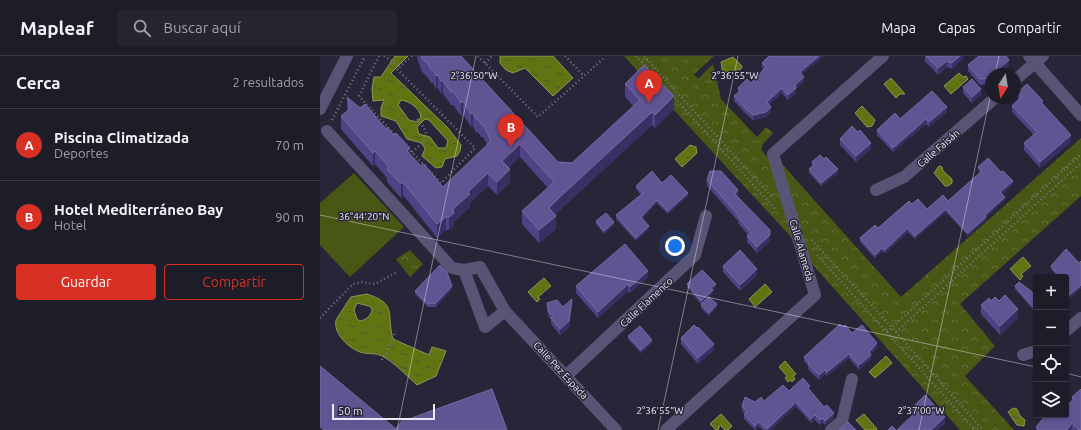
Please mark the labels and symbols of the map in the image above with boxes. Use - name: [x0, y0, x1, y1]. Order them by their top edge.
- north arrow: [985, 68, 1021, 104]
- text: 2°36'50"W: [450, 70, 498, 81]
- pin: A: [636, 70, 662, 103]
- text: 2°36'55"W: [711, 70, 759, 81]
- pin: B: [498, 114, 524, 147]
- street label: Calle Faisán: [915, 127, 962, 170]
- text: 36°44'20"N: [339, 211, 389, 222]
- street label: Calle Alameda: [787, 218, 816, 282]
- your location: [665, 236, 685, 256]
- street label: Calle Flamenco: [618, 275, 675, 329]
- street label: Calle Pez Espada: [531, 339, 590, 401]
- scale bar: [332, 402, 435, 421]
- text: 2°36'55"W: [636, 405, 684, 416]
- text: 2°37'00"W: [897, 405, 945, 416]

